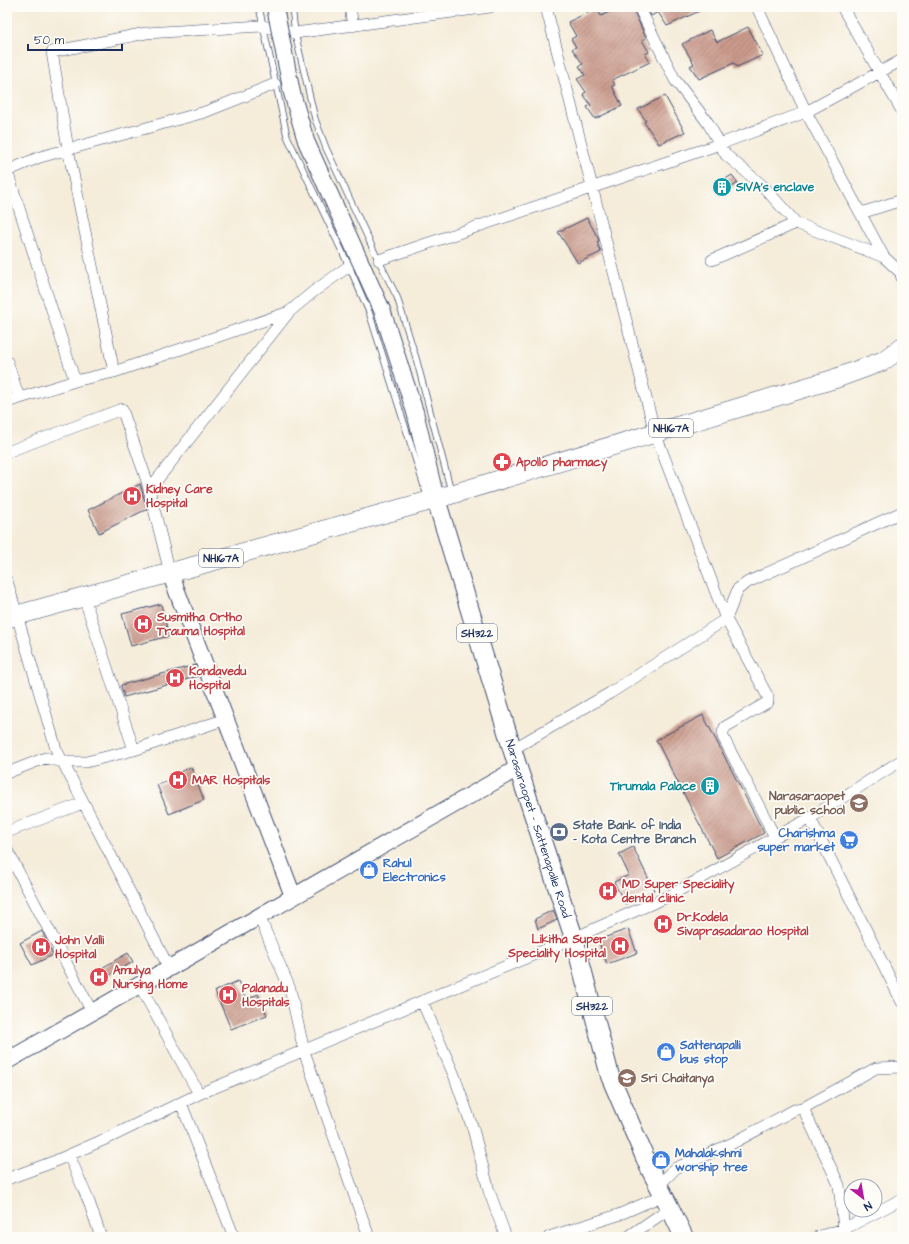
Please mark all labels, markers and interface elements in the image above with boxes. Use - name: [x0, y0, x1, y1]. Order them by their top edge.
- scale bar: [28, 26, 122, 52]
- text: 50 m: [34, 32, 65, 49]
- building icon: SIVA's enclave: [711, 176, 733, 198]
- place label: SIVA's enclave: [735, 179, 815, 196]
- road number: NH167A: [649, 419, 693, 437]
- pharmacy icon: Apollo pharmacy: [491, 451, 513, 473]
- place label: Apollo pharmacy: [516, 454, 608, 472]
- place label: Kidney Care Hospital: [146, 481, 213, 513]
- hospital icon: Kidney Care Hospital: [121, 485, 143, 507]
- road number: NH167A: [199, 549, 243, 567]
- place label: Susmitha Ortho Trauma Hospital: [156, 609, 245, 641]
- hospital icon: Susmitha Ortho Trauma Hospital: [132, 613, 154, 635]
- road number: SH322: [457, 624, 497, 642]
- place label: Kondavedu Hospital: [189, 663, 246, 695]
- hospital icon: Kondavedu Hospital: [164, 667, 186, 689]
- street label: Narasaraopet - Sattenapalle Road: [501, 737, 575, 920]
- hospital icon: MAR Hospitals: [167, 769, 189, 791]
- place label: MAR Hospitals: [192, 772, 270, 790]
- building icon: Tirumala Palace: [699, 775, 721, 797]
- place label: Tirumala Palace: [609, 778, 697, 795]
- place label: Narasaraopet public school: [769, 788, 845, 820]
- school or university icon: Narasaraopet public school: [848, 792, 870, 814]
- place label: State Bank of India - Kota Centre Branch: [572, 817, 697, 848]
- bank icon: State Bank of India - Kota Centre Branch: [548, 821, 570, 843]
- place label: Charishma super market: [758, 825, 836, 857]
- supermarket icon: Charishma super market: [838, 829, 860, 851]
- place label: Rahul Electronics: [383, 855, 446, 886]
- shop icon: Rahul Electronics: [358, 859, 380, 881]
- place label: MD Super Speciality dental clinic: [621, 876, 735, 907]
- hospital icon: MD Super Speciality dental clinic: [597, 880, 619, 902]
- place label: Dr.Kodela Sivaprasadarao Hospital: [676, 909, 808, 941]
- hospital icon: Dr.Kodela Sivaprasadarao Hospital: [652, 913, 674, 935]
- place label: Likitha Super Speciality Hospital: [507, 931, 606, 963]
- place label: John Valli Hospital: [54, 932, 104, 964]
- hospital icon: Likitha Super Speciality Hospital: [609, 935, 631, 957]
- hospital icon: John Valli Hospital: [30, 936, 52, 958]
- place label: Amulya Nursing Home: [113, 962, 188, 995]
- hospital icon: Amulya Nursing Home: [88, 966, 110, 988]
- place label: Palanadu Hospitals: [242, 980, 289, 1012]
- hospital icon: Palanadu Hospitals: [217, 984, 239, 1006]
- road number: SH322: [572, 997, 612, 1015]
- place label: Sattenapalli bus stop: [679, 1037, 741, 1069]
- shop icon: Sattenapalli bus stop: [655, 1041, 677, 1063]
- school or university icon: Sri Chaitanya: [616, 1067, 638, 1089]
- place label: Sri Chaitanya: [640, 1070, 715, 1088]
- place label: Mahalakshmi worship tree: [675, 1145, 748, 1177]
- shop icon: Mahalakshmi worship tree: [650, 1149, 672, 1171]
- north arrow: [843, 1178, 883, 1218]
- text: N: [861, 1198, 875, 1214]

